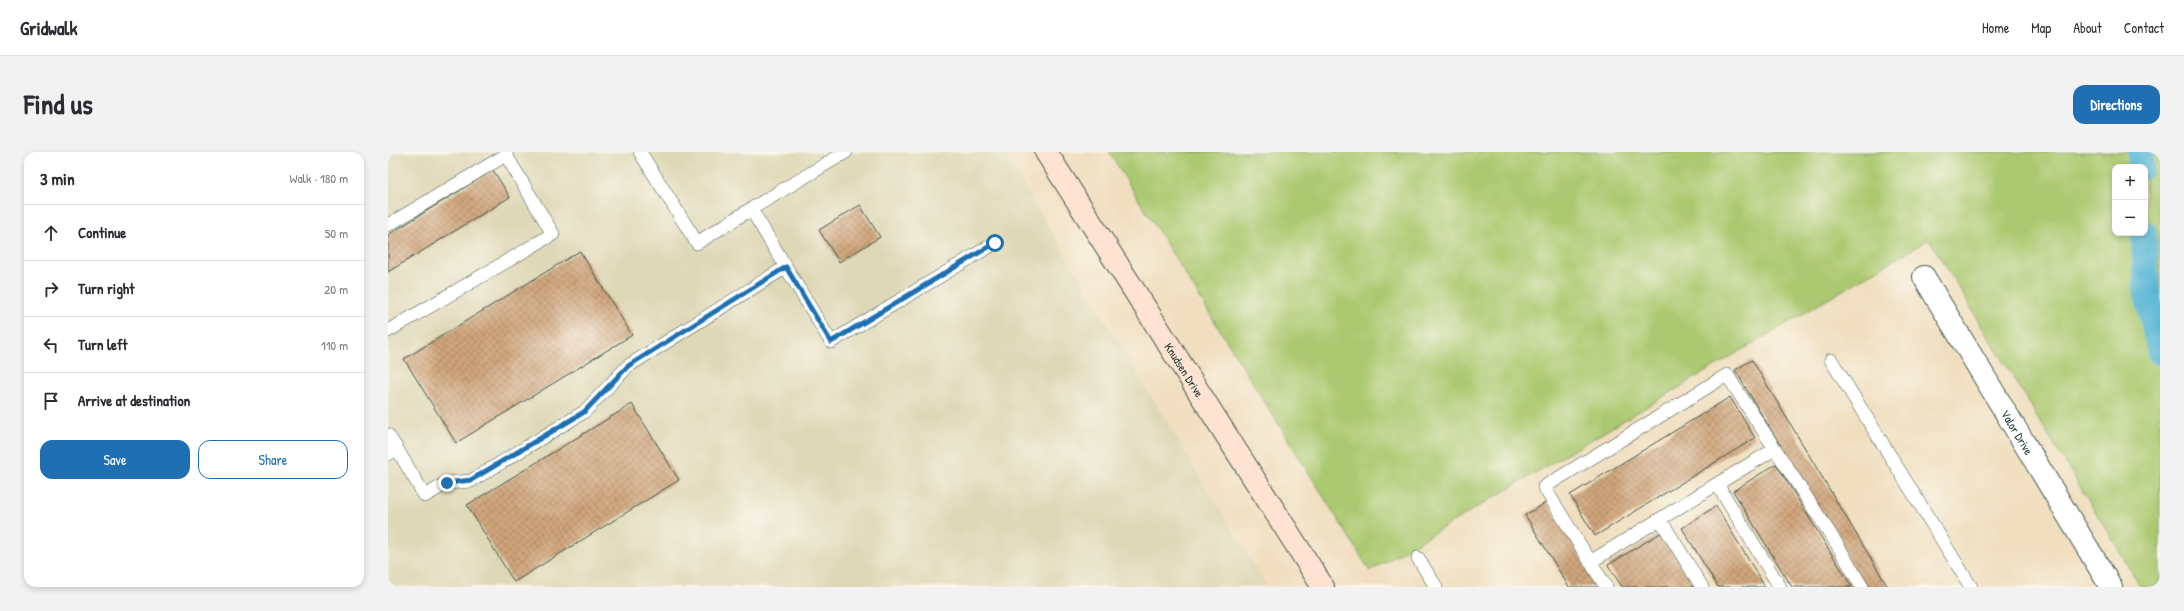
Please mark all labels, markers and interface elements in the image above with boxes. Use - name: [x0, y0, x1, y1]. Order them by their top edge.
- text: Gridwalk: [20, 15, 77, 41]
- text: Home: [1982, 18, 2009, 37]
- text: Map: [2031, 18, 2051, 37]
- text: About: [2073, 18, 2102, 37]
- text: Contact: [2124, 18, 2164, 37]
- text: Find us: [24, 85, 93, 123]
- button: Directions: [2073, 85, 2160, 124]
- map controls: [2112, 164, 2148, 236]
- button: +: [2112, 164, 2148, 200]
- text: 3 min: [40, 167, 75, 190]
- text: Walk · 180 m: [289, 169, 348, 187]
- button: −: [2112, 200, 2148, 236]
- icon: ahead: [40, 222, 62, 244]
- text: Continue: [78, 222, 126, 243]
- text: 50 m: [325, 224, 348, 242]
- route start: [986, 234, 1004, 252]
- icon: right: [40, 278, 62, 300]
- text: Turn right: [78, 278, 134, 299]
- text: 20 m: [324, 280, 348, 298]
- icon: left: [40, 334, 62, 356]
- text: Turn left: [78, 334, 128, 355]
- text: 110 m: [321, 336, 348, 354]
- street label: Knudsen Drive: [1161, 339, 1208, 400]
- icon: arrive: [40, 390, 62, 412]
- text: Arrive at destination: [78, 390, 190, 411]
- street label: Valor Drive: [1997, 406, 2038, 458]
- button: Save: [40, 440, 190, 479]
- button: Share: [198, 440, 348, 479]
- route end: [438, 474, 456, 492]

